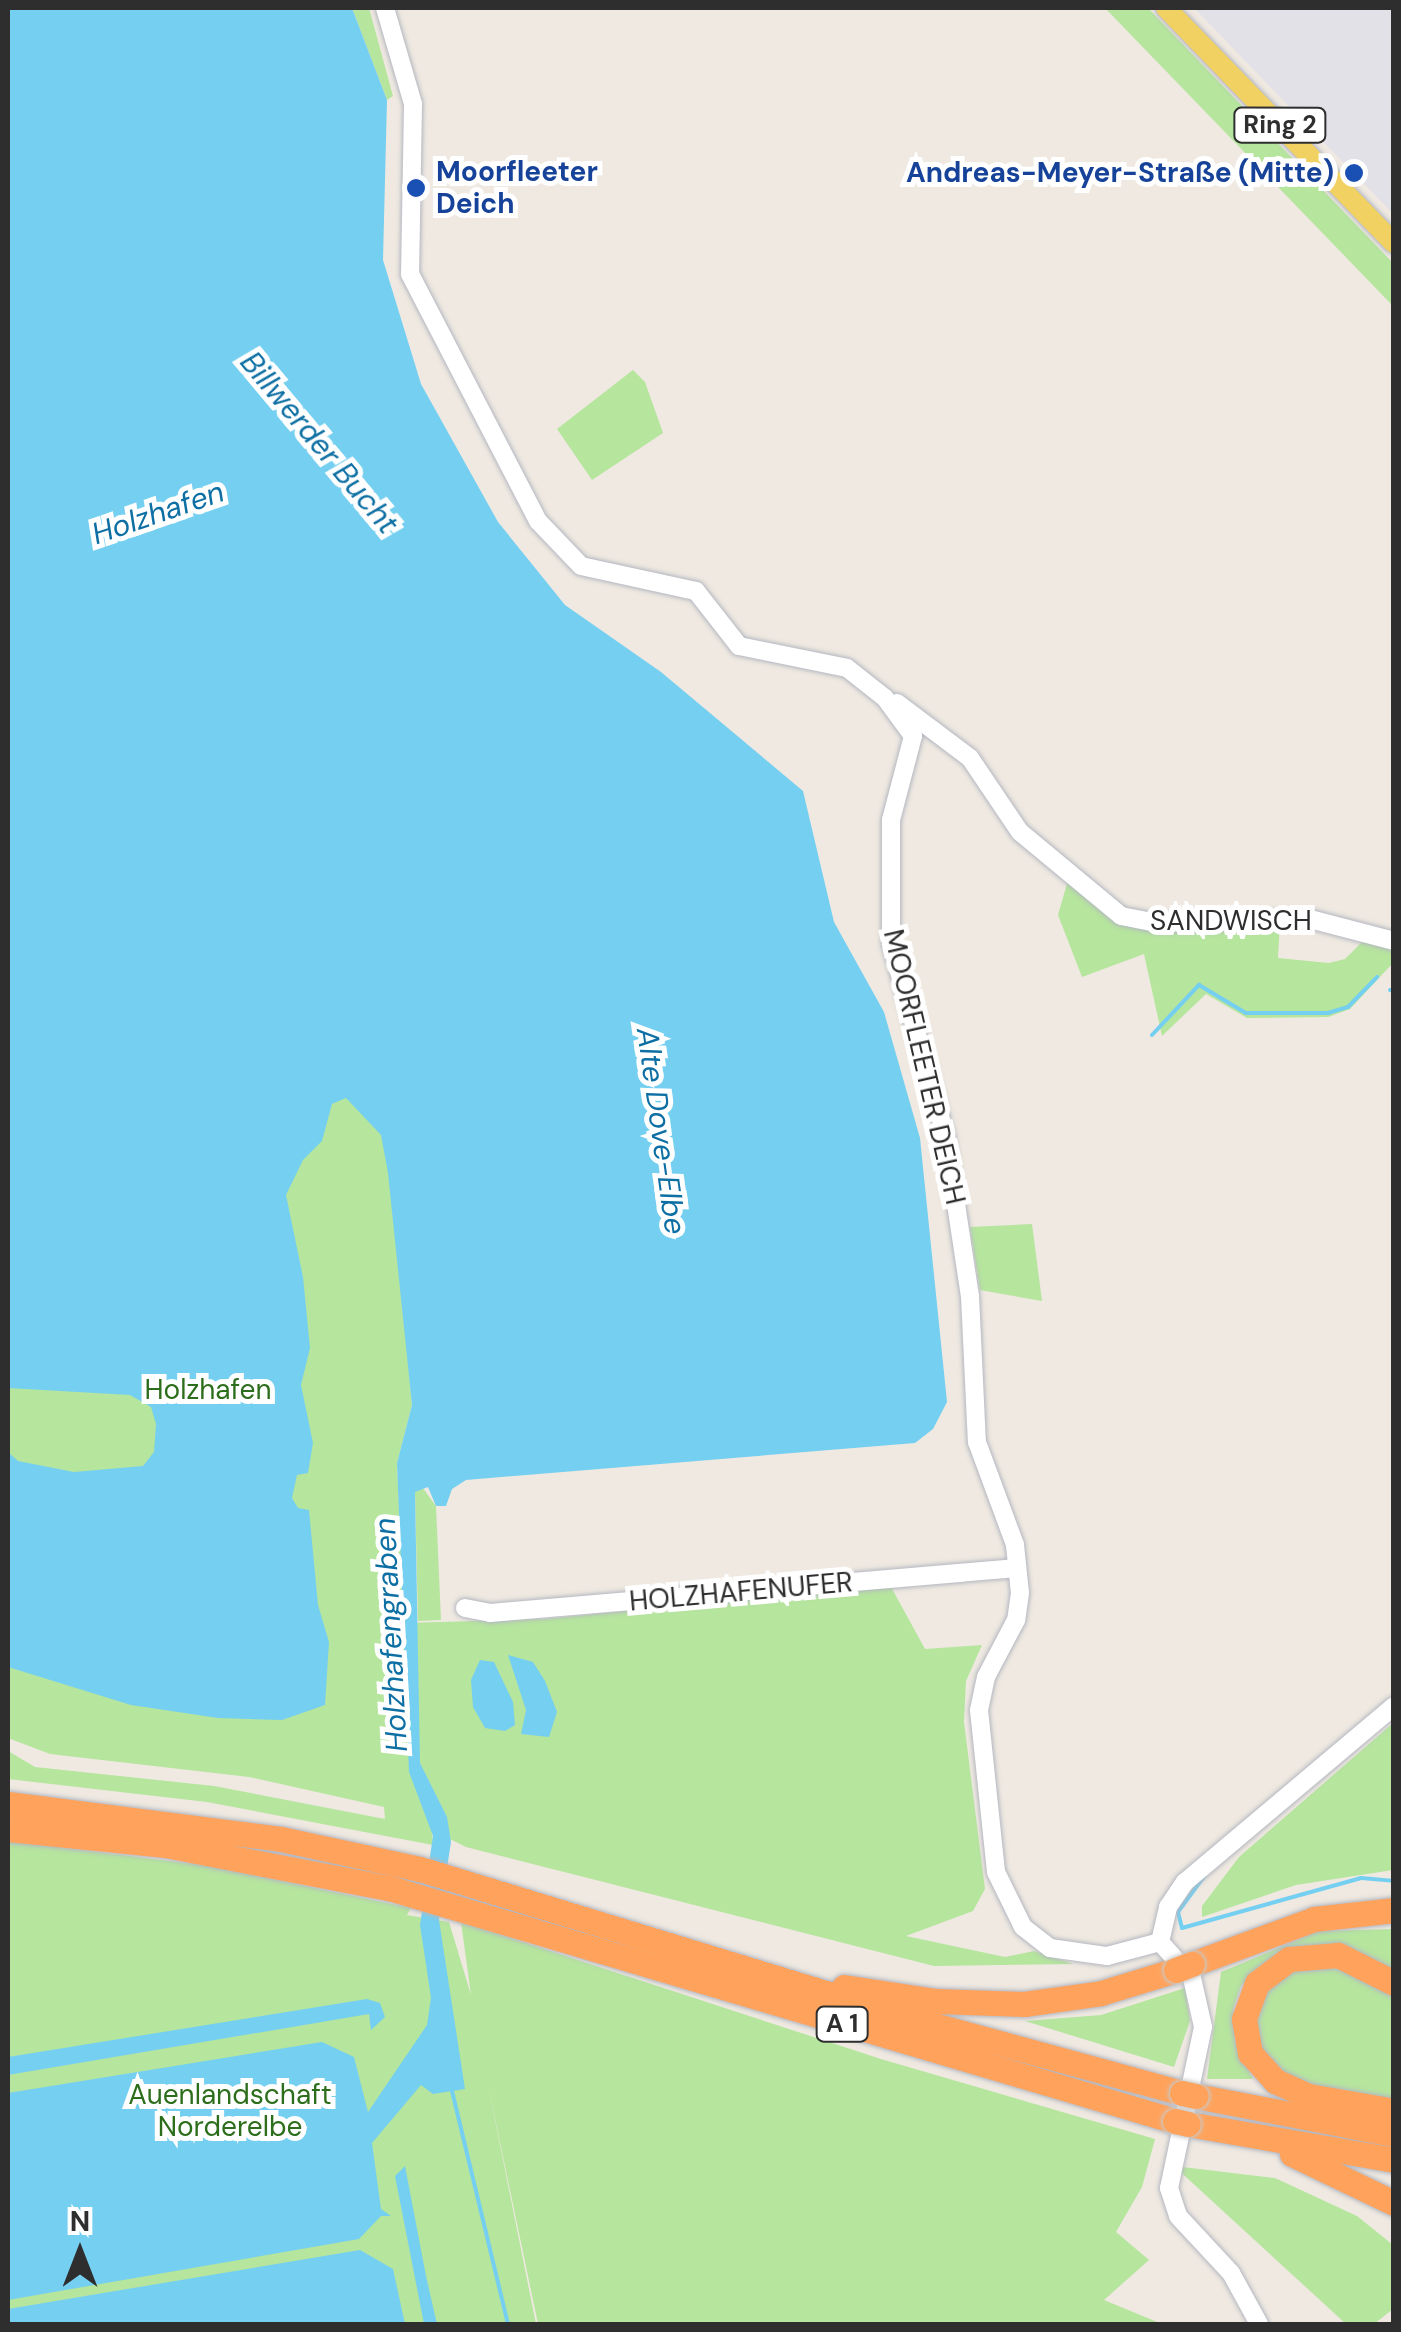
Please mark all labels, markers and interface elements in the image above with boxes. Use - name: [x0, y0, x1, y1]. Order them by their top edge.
- road number: Ring 2: [1232, 105, 1328, 145]
- place label: Moorfleeter Deich: [436, 155, 598, 221]
- place label: Andreas-Meyer-Straße (Mitte): [906, 156, 1334, 190]
- marker: Andreas-Meyer-Straße (Mitte): [1343, 162, 1365, 184]
- marker: Moorfleeter Deich: [405, 177, 427, 199]
- water label: Billwerder Bucht: [233, 345, 405, 541]
- water label: Holzhafen: [87, 474, 229, 552]
- street label: SANDWISCH: [1150, 904, 1312, 938]
- street label: MOORFLEETER DEICH: [876, 926, 972, 1208]
- water label: Alte Dove-Elbe: [629, 1025, 693, 1237]
- park label: Holzhafen: [144, 1373, 272, 1407]
- water label: Holzhafengraben: [367, 1517, 415, 1753]
- street label: HOLZHAFENUFER: [628, 1565, 854, 1619]
- road number: A 1: [814, 2004, 870, 2044]
- park label: Auenlandschaft Norderelbe: [128, 2078, 332, 2144]
- north arrow: [30, 2202, 130, 2302]
- text: N: [70, 2203, 90, 2240]

